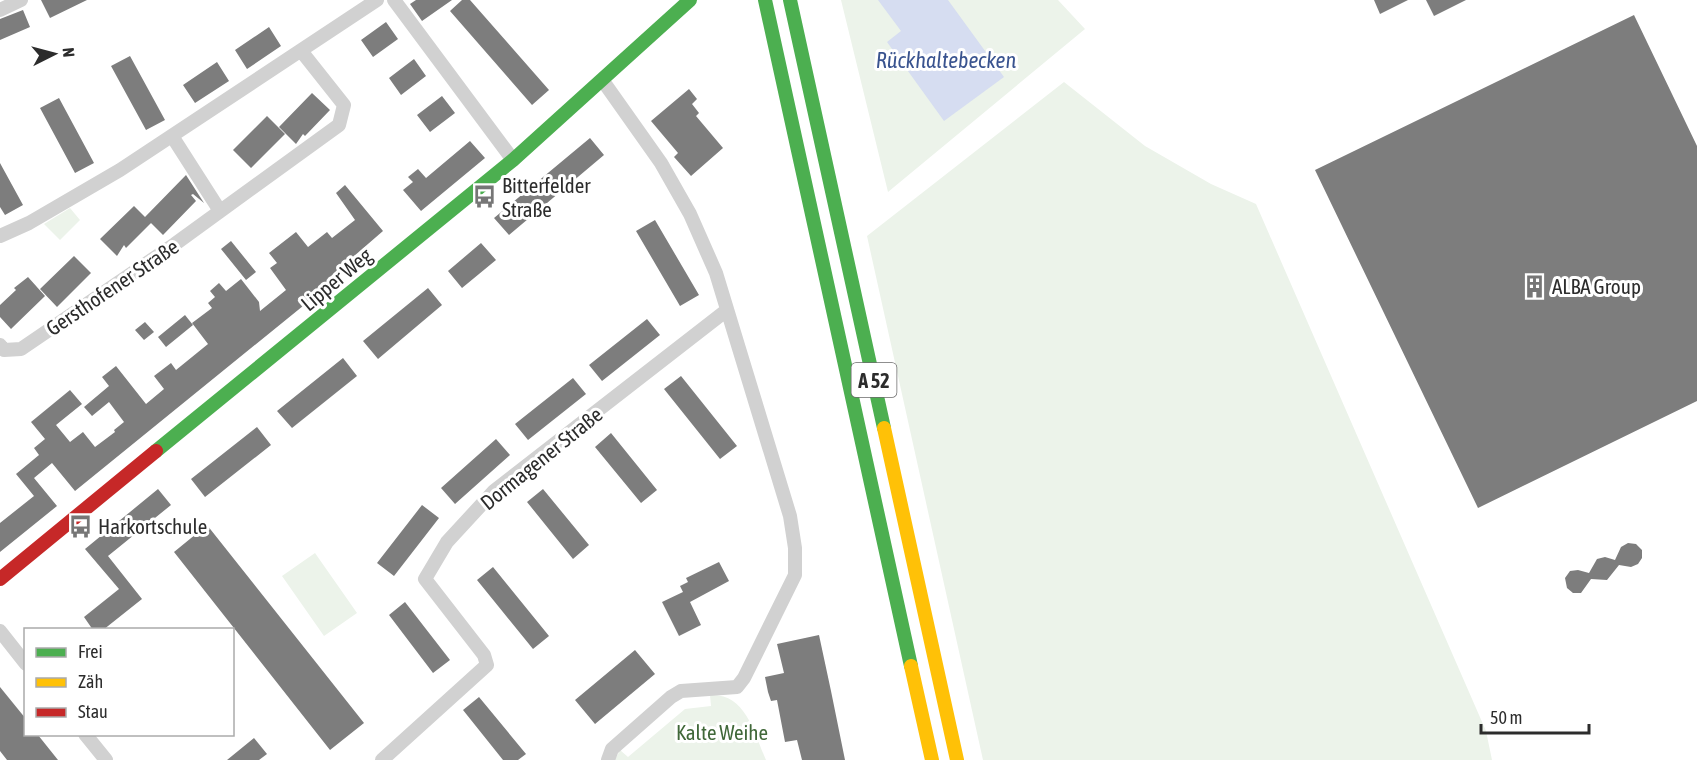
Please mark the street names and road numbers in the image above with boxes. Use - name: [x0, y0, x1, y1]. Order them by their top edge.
- street label: Gersthofener Straße: [41, 234, 183, 340]
- street label: Lipper Weg: [296, 243, 376, 315]
- road number: A 52: [852, 363, 896, 397]
- street label: Dormagener Straße: [475, 402, 607, 514]

